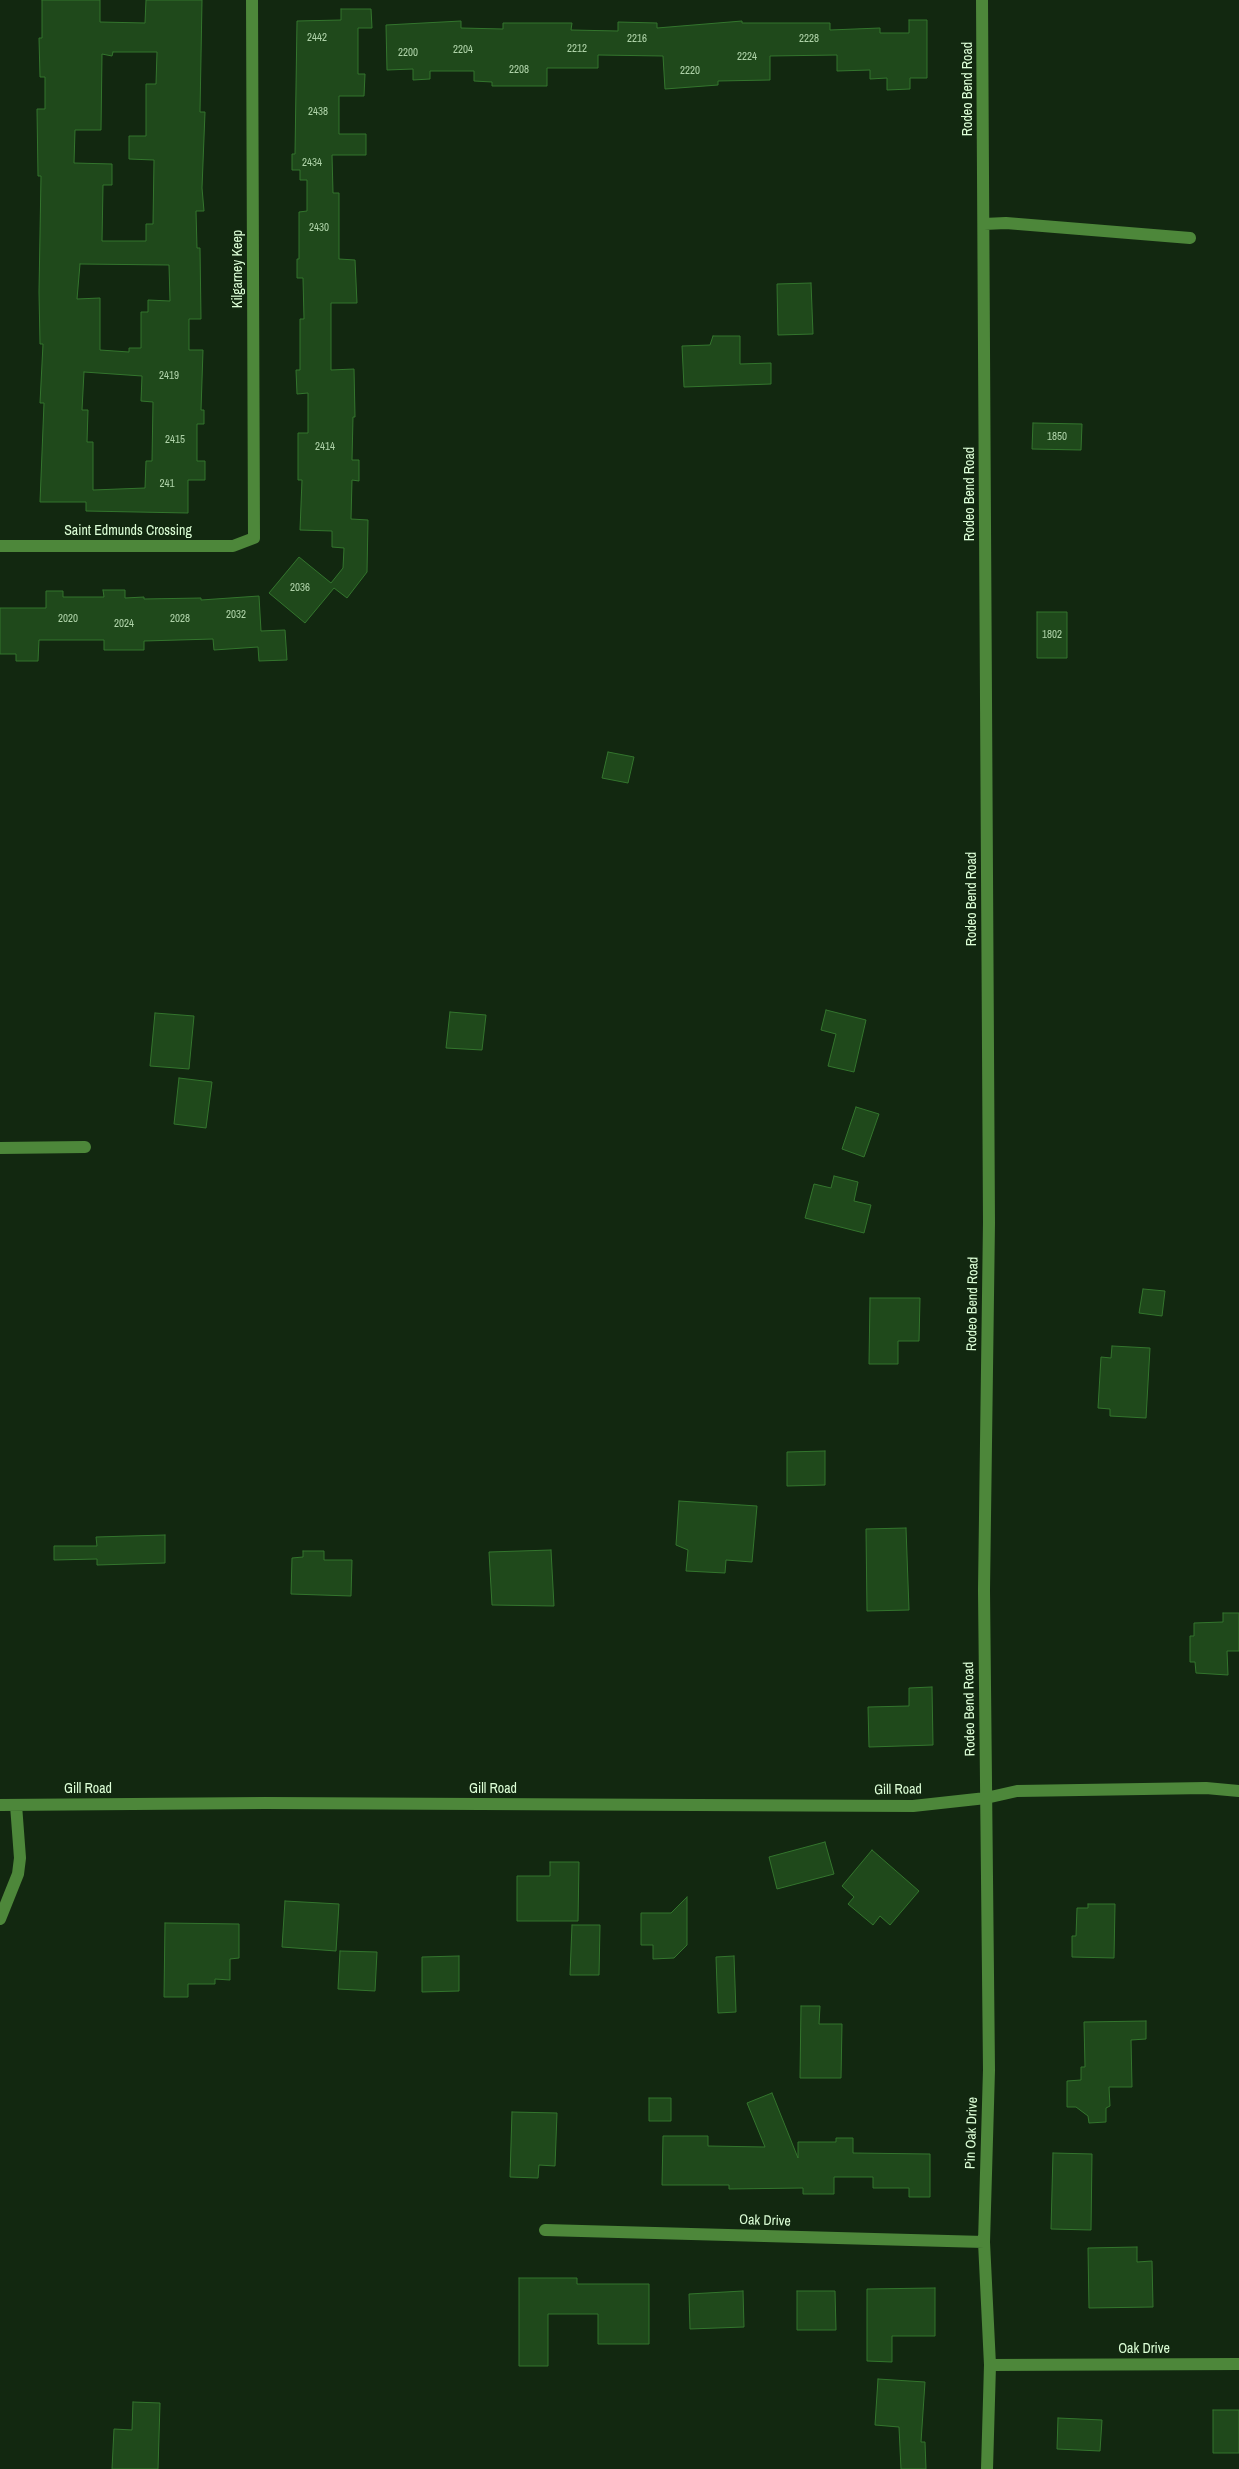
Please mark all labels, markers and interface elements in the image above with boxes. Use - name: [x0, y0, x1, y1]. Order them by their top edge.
- house number: 2442: [307, 31, 327, 45]
- house number: 2216: [627, 32, 647, 46]
- house number: 2228: [799, 32, 819, 46]
- house number: 2212: [567, 42, 587, 56]
- street label: Rodeo Bend Road: [960, 42, 976, 136]
- house number: 2204: [453, 43, 473, 57]
- house number: 2200: [398, 46, 418, 60]
- house number: 2224: [737, 50, 757, 64]
- house number: 2208: [509, 63, 529, 77]
- house number: 2220: [680, 64, 700, 78]
- house number: 2438: [308, 105, 328, 119]
- house number: 2434: [302, 156, 322, 170]
- house number: 2430: [309, 221, 329, 235]
- street label: Kilgarney Keep: [230, 230, 246, 308]
- house number: 2419: [159, 369, 179, 383]
- house number: 1850: [1047, 430, 1067, 444]
- house number: 2415: [165, 433, 185, 447]
- house number: 2414: [315, 440, 335, 454]
- street label: Rodeo Bend Road: [962, 447, 978, 541]
- house number: 241: [159, 477, 175, 491]
- street label: Saint Edmunds Crossing: [64, 523, 192, 539]
- house number: 2036: [290, 581, 310, 595]
- house number: 2032: [226, 608, 246, 622]
- house number: 2020: [58, 612, 78, 626]
- house number: 2028: [170, 612, 190, 626]
- house number: 2024: [114, 617, 134, 631]
- house number: 1802: [1042, 628, 1062, 642]
- street label: Rodeo Bend Road: [964, 852, 980, 946]
- street label: Rodeo Bend Road: [964, 1257, 982, 1351]
- street label: Rodeo Bend Road: [961, 1662, 979, 1756]
- street label: Gill Road: [64, 1781, 112, 1797]
- street label: Gill Road: [469, 1781, 517, 1797]
- street label: Gill Road: [874, 1781, 922, 1799]
- street label: Pin Oak Drive: [962, 2097, 982, 2169]
- street label: Oak Drive: [739, 2212, 791, 2230]
- street label: Oak Drive: [1118, 2341, 1170, 2357]

